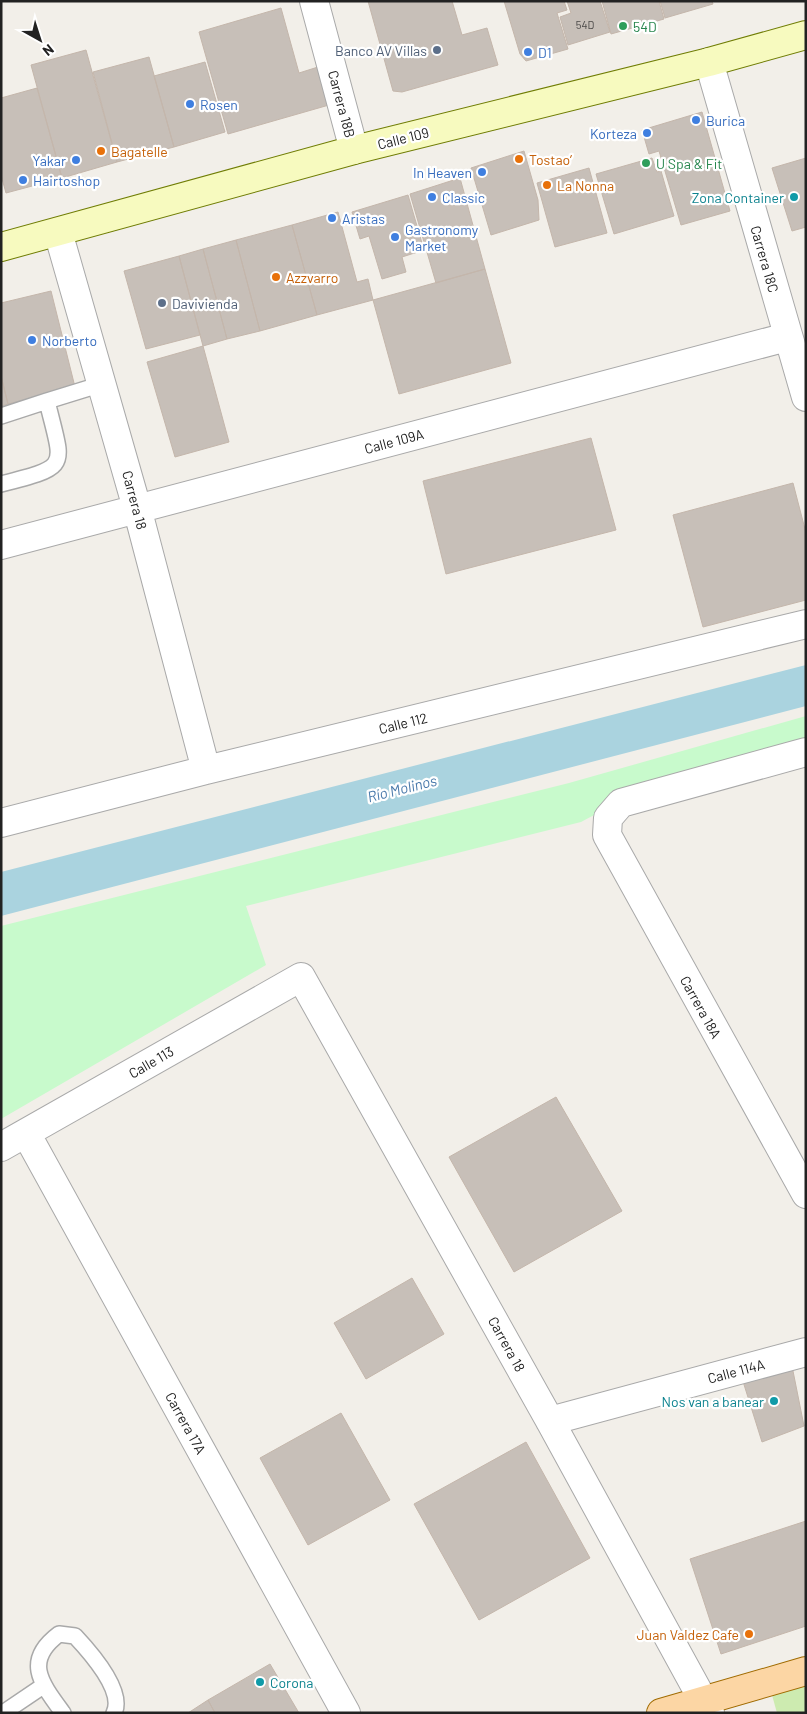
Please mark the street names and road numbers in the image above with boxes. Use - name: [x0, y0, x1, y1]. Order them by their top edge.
- street label: Carrera 18B: [325, 68, 359, 140]
- street label: Calle 109: [376, 123, 430, 153]
- street label: Carrera 18C: [747, 224, 783, 294]
- street label: Calle 109A: [362, 425, 426, 457]
- street label: Carrera 18: [119, 469, 151, 531]
- street label: Calle 112: [377, 709, 429, 737]
- street label: Carrera 18A: [677, 973, 725, 1042]
- street label: Calle 113: [125, 1042, 177, 1082]
- street label: Carrera 18: [485, 1313, 529, 1375]
- street label: Calle 114A: [706, 1355, 767, 1387]
- street label: Carrera 17A: [162, 1389, 210, 1457]

